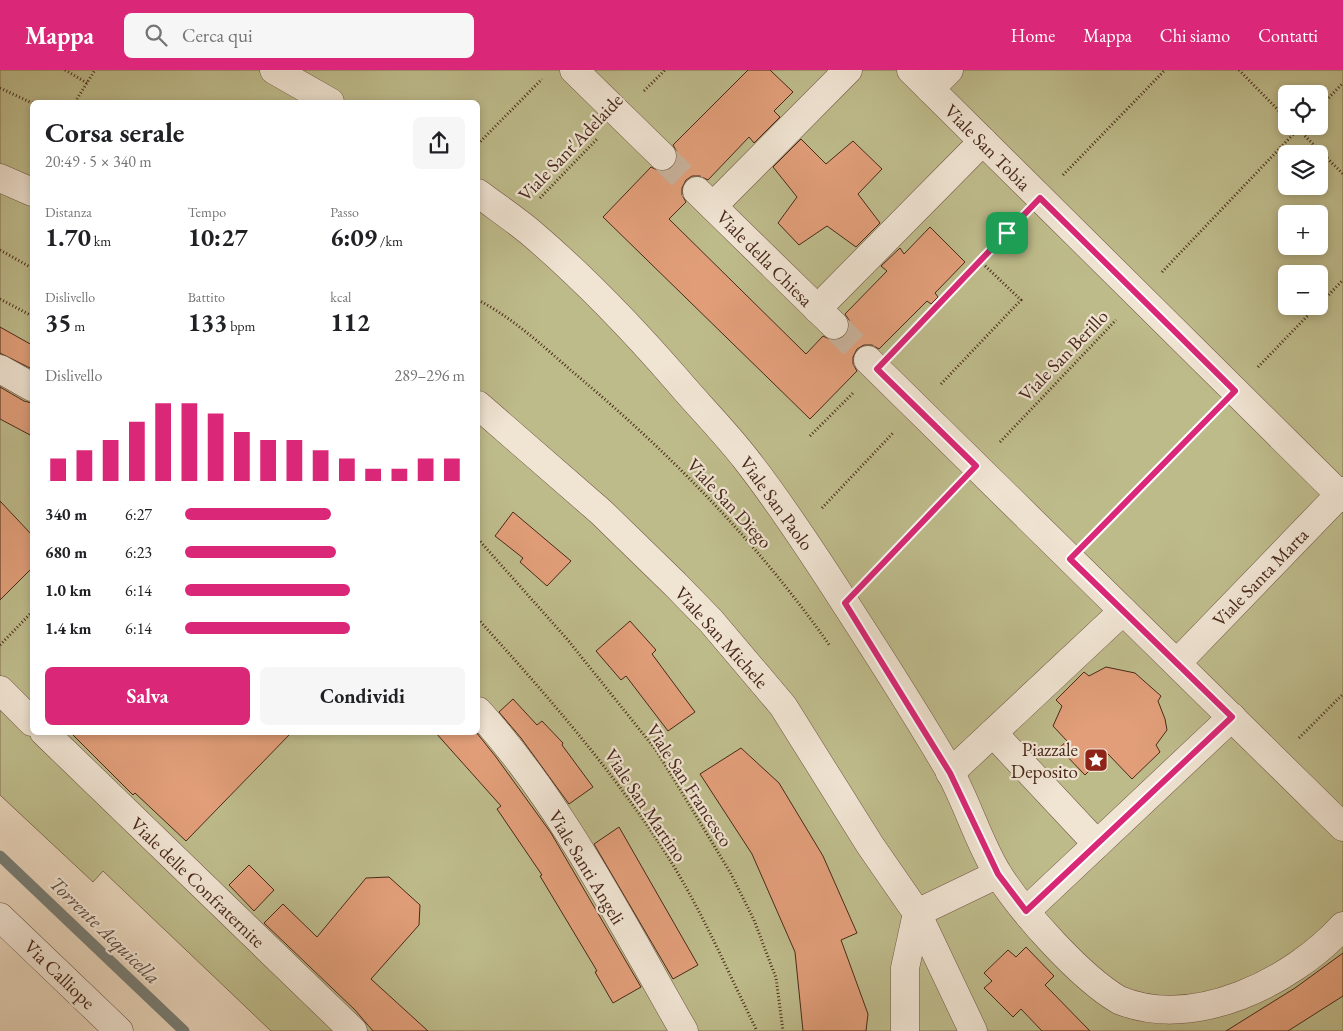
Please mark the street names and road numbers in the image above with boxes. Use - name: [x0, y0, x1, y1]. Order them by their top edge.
- street label: Viale Sant'Adelaide: [513, 88, 628, 207]
- street label: Viale San Tobia: [939, 99, 1037, 196]
- street label: Viale della Chiesa: [711, 205, 819, 312]
- street label: Viale San Berillo: [1013, 304, 1114, 407]
- street label: Viale San Paolo: [734, 451, 819, 555]
- street label: Viale San Diego: [681, 453, 778, 554]
- street label: Viale Santa Marta: [1207, 522, 1314, 632]
- street label: Viale San Michele: [669, 581, 774, 694]
- street label: Viale San Francesco: [640, 719, 739, 852]
- street label: Viale San Martino: [598, 744, 693, 867]
- street label: Viale Santi Angeli: [543, 805, 631, 929]
- street label: Viale delle Confraternite: [125, 811, 271, 953]
- street label: Via Calliope: [19, 934, 101, 1015]

